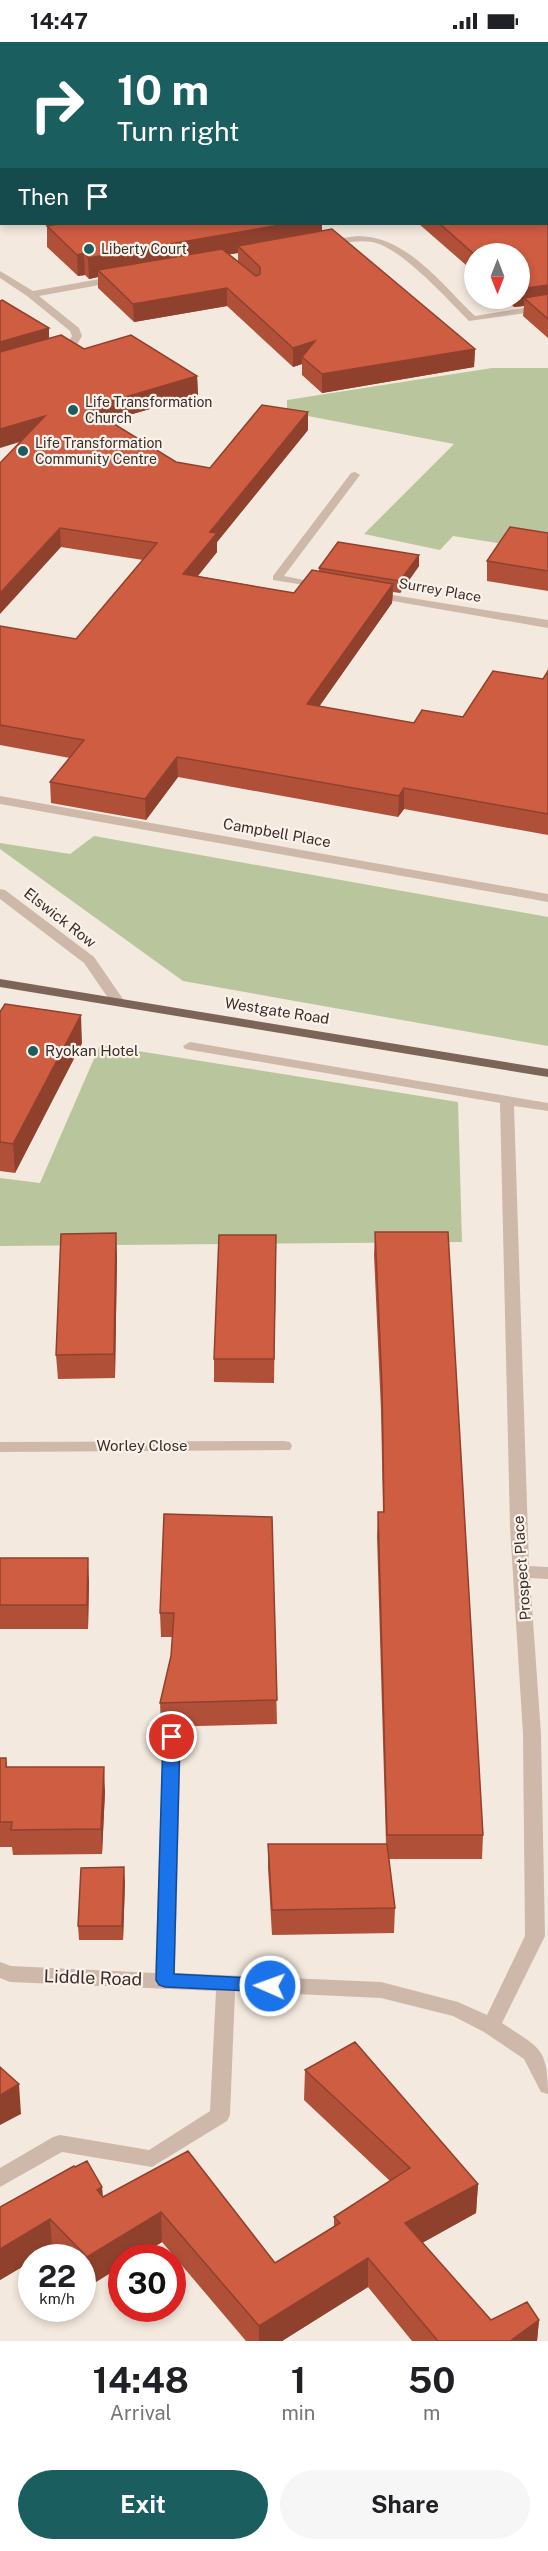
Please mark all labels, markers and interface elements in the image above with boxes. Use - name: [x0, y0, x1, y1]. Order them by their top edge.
- text: 14:47: [30, 8, 88, 34]
- text: 10 m: [117, 65, 209, 114]
- icon: right: [18, 66, 96, 144]
- text: Turn right: [117, 115, 240, 147]
- icon: arrive: [81, 180, 114, 213]
- text: Then: [18, 184, 69, 210]
- place label: Liberty Court: [101, 241, 187, 257]
- marker: Liberty Court: [82, 242, 96, 256]
- north arrow: [464, 243, 530, 309]
- map controls: [464, 243, 530, 309]
- place label: Life Transformation Church: [85, 394, 212, 426]
- marker: Life Transformation Church: [66, 403, 80, 417]
- place label: Life Transformation Community Centre: [35, 435, 162, 467]
- marker: Life Transformation Community Centre: [16, 444, 30, 458]
- street label: Surrey Place: [398, 575, 483, 605]
- street label: Campbell Place: [222, 815, 332, 850]
- street label: Elswick Row: [21, 884, 100, 951]
- street label: Westgate Road: [224, 994, 331, 1027]
- place label: Ryokan Hotel: [45, 1042, 139, 1059]
- marker: Ryokan Hotel: [26, 1044, 40, 1058]
- street label: Worley Close: [96, 1437, 188, 1454]
- street label: Prospect Place: [509, 1515, 534, 1621]
- pin: [146, 1711, 197, 1762]
- icon: arrive: [155, 1720, 188, 1753]
- position arrow: [238, 1954, 302, 2018]
- street label: Liddle Road: [43, 1965, 143, 1990]
- speed limit sign: 30: [108, 2244, 186, 2322]
- text: 22: [38, 2258, 76, 2294]
- text: km/h: [39, 2290, 75, 2307]
- text: 14:48: [93, 2359, 189, 2401]
- text: 1: [291, 2359, 306, 2401]
- text: 50: [408, 2359, 455, 2401]
- text: Arrival: [110, 2401, 172, 2425]
- text: min: [281, 2401, 315, 2425]
- text: m: [423, 2401, 440, 2425]
- button: Exit: [18, 2470, 268, 2539]
- button: Share: [280, 2470, 530, 2539]

